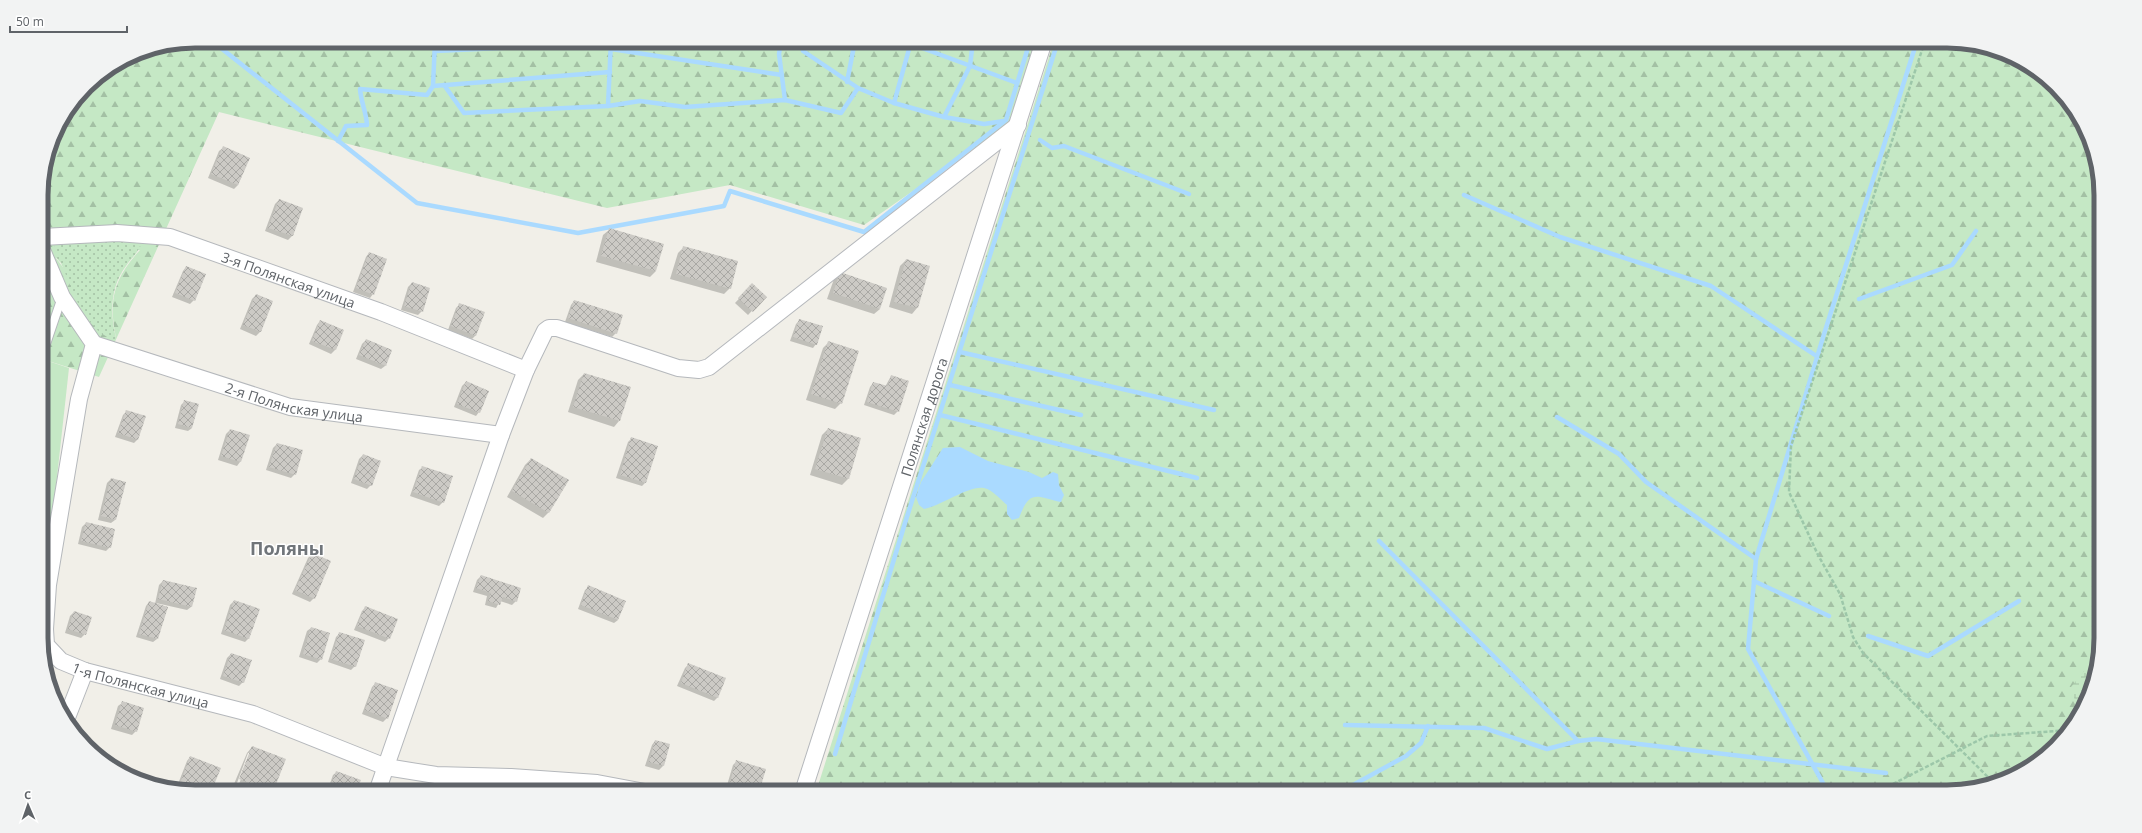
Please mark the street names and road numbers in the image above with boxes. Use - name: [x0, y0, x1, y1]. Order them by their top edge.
- street label: 3-я Полянская улица: [219, 247, 358, 312]
- street label: Полянская дорога: [895, 355, 951, 479]
- street label: 2-я Полянская улица: [223, 377, 364, 426]
- street label: 1-я Полянская улица: [69, 657, 211, 712]

